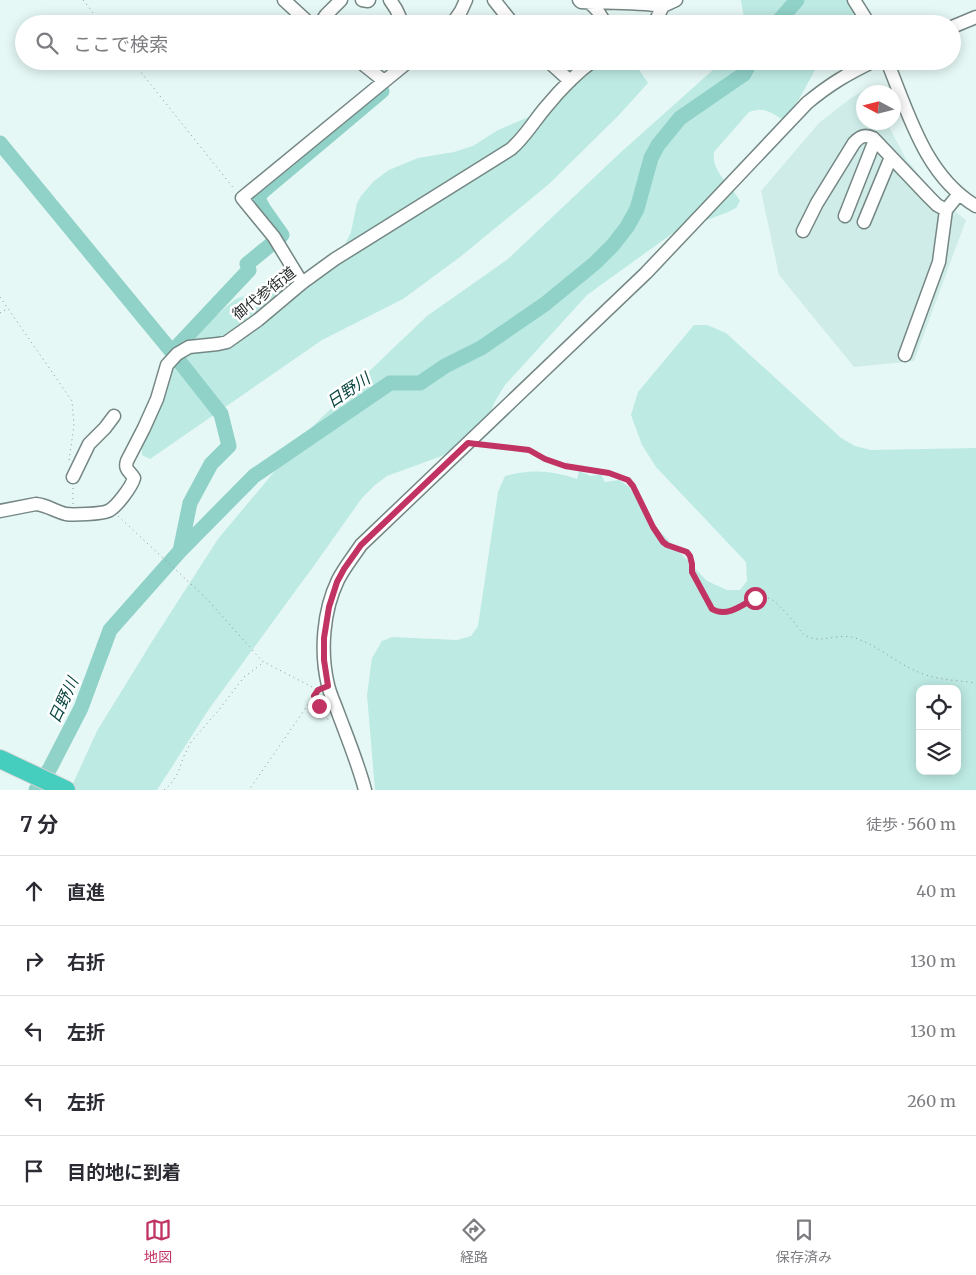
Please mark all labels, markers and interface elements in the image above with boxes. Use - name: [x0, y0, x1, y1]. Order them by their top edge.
- search box: [15, 15, 961, 70]
- icon: search: [33, 29, 61, 57]
- text: ここで検索: [73, 32, 168, 56]
- north arrow: [856, 85, 901, 130]
- street label: 御代参街道: [229, 262, 299, 324]
- water label: 日野川: [323, 367, 375, 412]
- route start: [744, 587, 767, 610]
- water label: 日野川: [44, 672, 83, 726]
- map controls: [916, 685, 961, 775]
- button: locate: [916, 685, 961, 730]
- route end: [308, 695, 331, 718]
- button: layers: [916, 730, 961, 775]
- text: 7 分: [20, 811, 59, 838]
- text: 徒歩 · 560 m: [866, 814, 956, 834]
- icon: ahead: [20, 877, 48, 905]
- text: 直進: [67, 880, 105, 904]
- text: 40 m: [916, 881, 956, 901]
- icon: right: [20, 947, 48, 975]
- text: 右折: [67, 950, 105, 974]
- text: 130 m: [910, 951, 956, 971]
- icon: left: [20, 1017, 48, 1045]
- text: 左折: [67, 1020, 105, 1044]
- text: 130 m: [910, 1021, 956, 1041]
- icon: left: [20, 1087, 48, 1115]
- text: 左折: [67, 1090, 105, 1114]
- text: 260 m: [907, 1091, 956, 1111]
- icon: arrive: [20, 1157, 48, 1185]
- text: 目的地に到着: [67, 1160, 181, 1184]
- tab: 地図: [144, 1216, 172, 1266]
- tab: 経路: [460, 1216, 488, 1266]
- tab: 保存済み: [776, 1216, 832, 1266]

